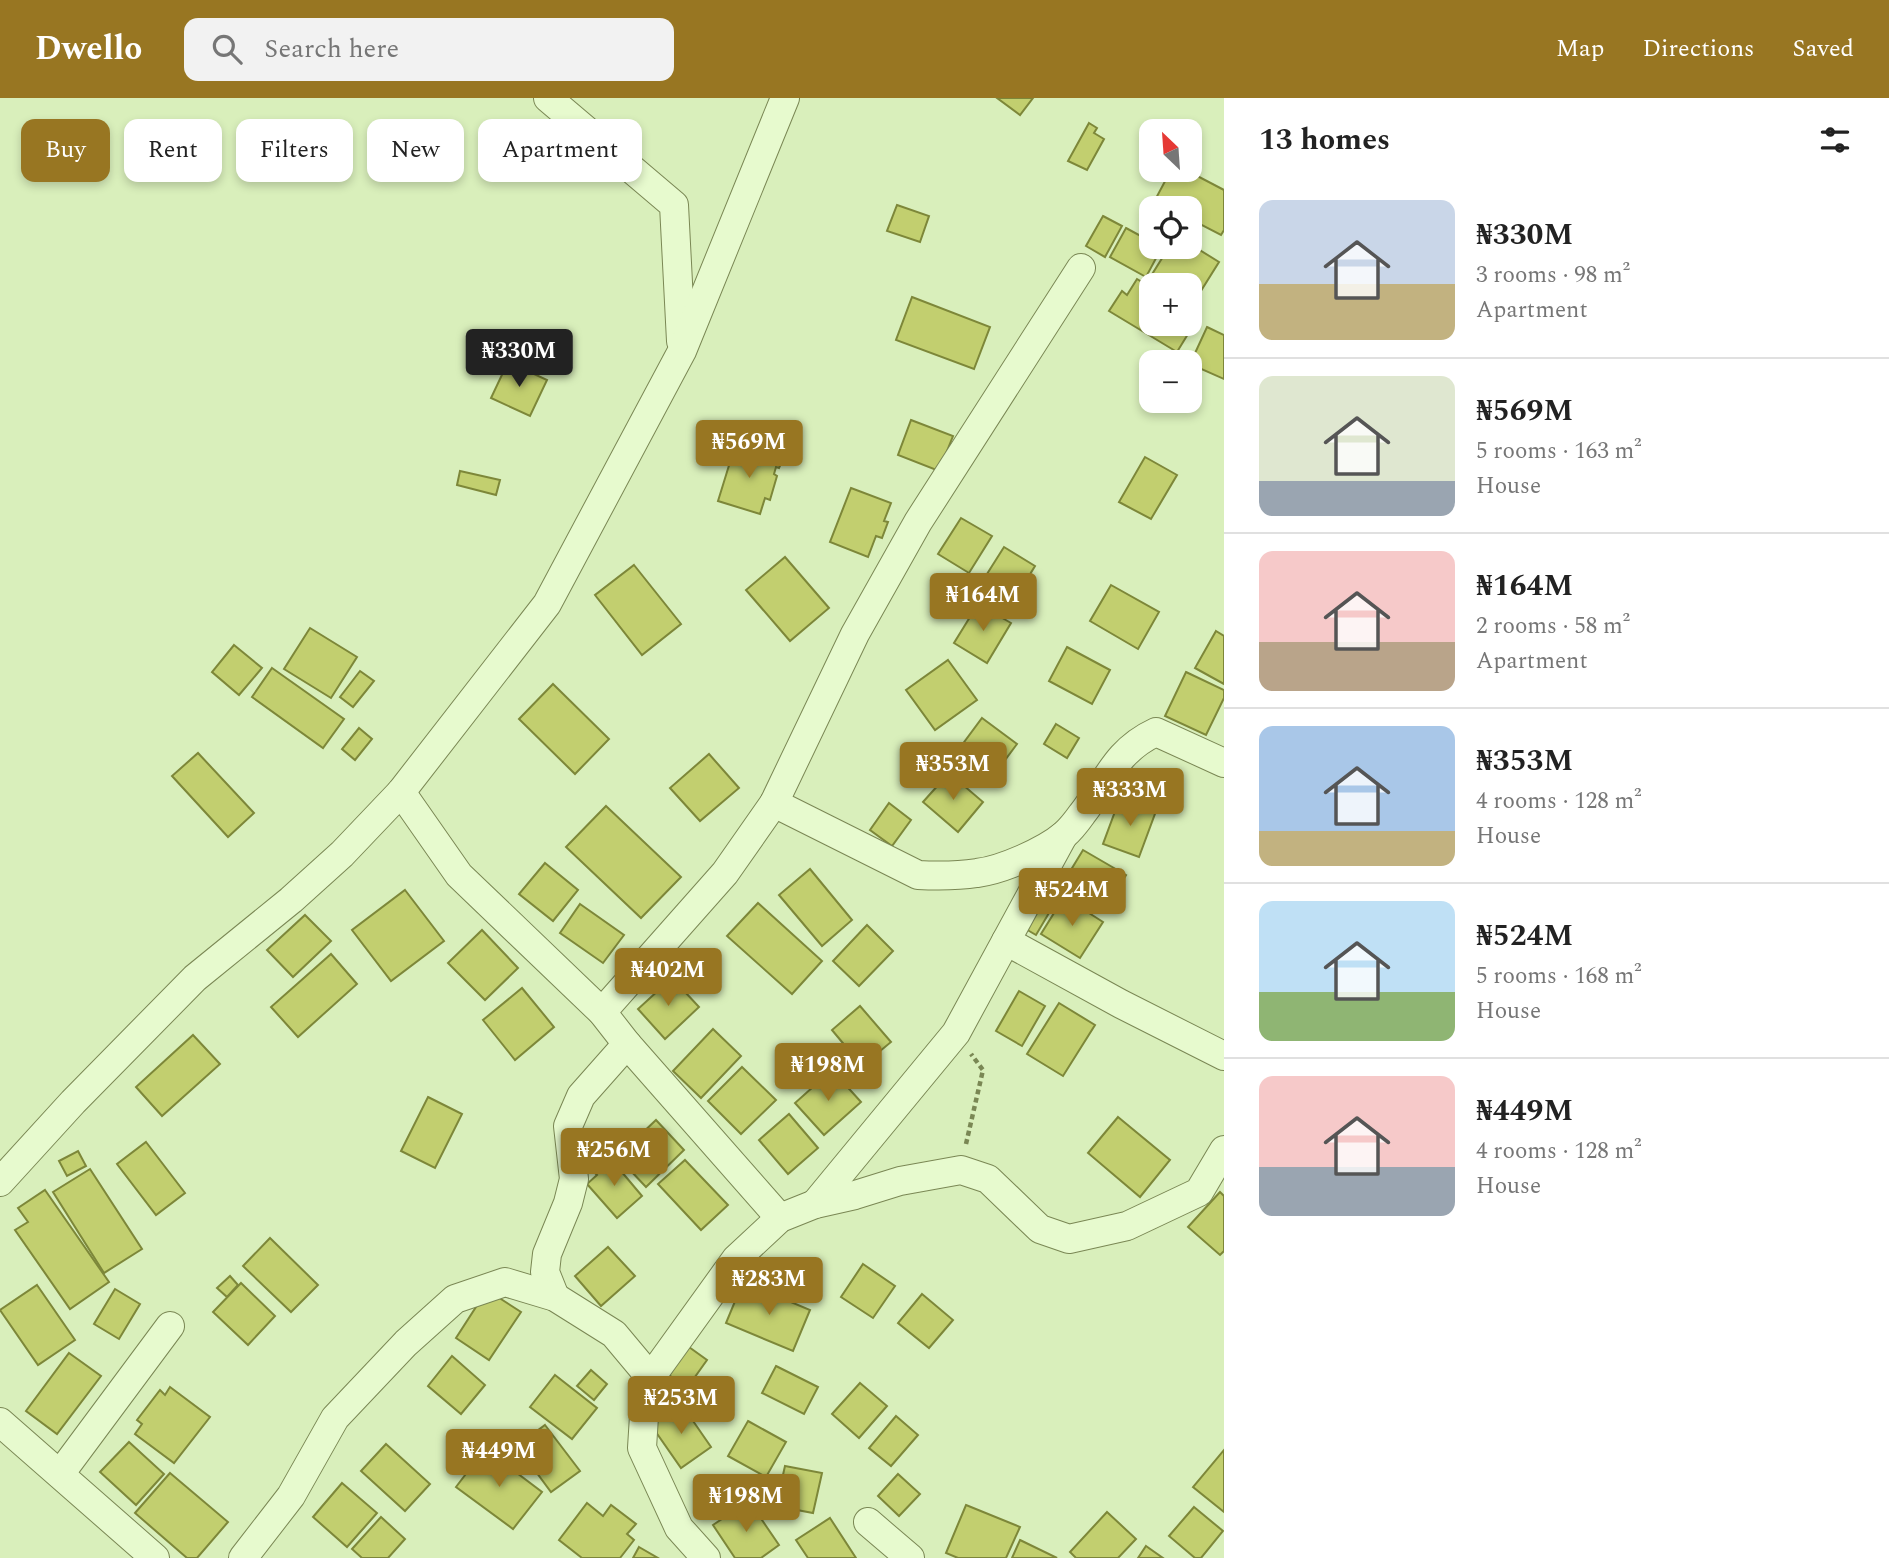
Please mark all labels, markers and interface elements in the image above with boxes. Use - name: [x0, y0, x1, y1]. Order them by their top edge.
- search box: [184, 18, 674, 81]
- text: Dwello: [35, 24, 142, 74]
- text: Search here: [264, 29, 399, 69]
- icon: search: [208, 30, 246, 68]
- text: Map: [1556, 31, 1604, 67]
- text: Directions: [1642, 31, 1754, 67]
- text: Saved: [1792, 31, 1854, 67]
- text: 13 homes: [1259, 117, 1390, 163]
- chip: Buy: [21, 119, 110, 182]
- chip: Rent: [124, 119, 222, 182]
- chip: Filters: [236, 119, 353, 182]
- chip: New: [367, 119, 464, 182]
- chip: Apartment: [478, 119, 642, 182]
- north arrow: [1139, 119, 1202, 182]
- map controls: [1139, 119, 1202, 413]
- icon: filters: [1816, 121, 1854, 159]
- button: locate: [1139, 196, 1202, 259]
- text: ₦330M: [1476, 212, 1573, 258]
- icon: home: [1315, 228, 1399, 312]
- text: 3 rooms · 98 m²: [1476, 258, 1630, 293]
- button: +: [1139, 273, 1202, 336]
- text: Apartment: [1476, 293, 1588, 328]
- pin: ₦330M: [470, 330, 568, 389]
- text: ₦330M: [482, 334, 556, 369]
- button: −: [1139, 350, 1202, 413]
- text: ₦569M: [1476, 388, 1573, 434]
- icon: home: [1315, 404, 1399, 488]
- pin: ₦569M: [700, 420, 798, 480]
- text: ₦569M: [712, 425, 786, 460]
- text: 5 rooms · 163 m²: [1476, 434, 1642, 469]
- text: House: [1476, 469, 1541, 504]
- text: ₦164M: [1476, 563, 1573, 609]
- pin: ₦164M: [934, 574, 1032, 633]
- text: ₦164M: [946, 578, 1020, 613]
- icon: home: [1315, 579, 1399, 663]
- text: 2 rooms · 58 m²: [1476, 609, 1630, 644]
- text: Apartment: [1476, 644, 1588, 679]
- text: ₦353M: [1476, 738, 1573, 784]
- pin: ₦353M: [904, 742, 1002, 802]
- text: ₦353M: [916, 747, 990, 782]
- icon: home: [1315, 754, 1399, 838]
- pin: ₦333M: [1081, 768, 1179, 828]
- text: ₦333M: [1093, 773, 1167, 808]
- text: 4 rooms · 128 m²: [1476, 784, 1642, 819]
- text: House: [1476, 819, 1541, 854]
- pin: ₦524M: [1023, 868, 1121, 928]
- text: ₦524M: [1035, 873, 1109, 908]
- text: ₦524M: [1476, 913, 1573, 959]
- icon: home: [1315, 929, 1399, 1013]
- pin: ₦402M: [619, 948, 717, 1008]
- text: ₦402M: [631, 953, 705, 988]
- text: 5 rooms · 168 m²: [1476, 959, 1642, 994]
- text: House: [1476, 994, 1541, 1029]
- pin: ₦198M: [779, 1044, 877, 1103]
- text: ₦198M: [791, 1048, 865, 1083]
- text: ₦449M: [1476, 1088, 1573, 1134]
- icon: home: [1315, 1104, 1399, 1188]
- pin: ₦256M: [565, 1128, 663, 1188]
- text: ₦256M: [577, 1133, 651, 1168]
- text: 4 rooms · 128 m²: [1476, 1134, 1642, 1169]
- text: House: [1476, 1169, 1541, 1204]
- pin: ₦283M: [720, 1258, 818, 1317]
- text: ₦283M: [732, 1262, 806, 1297]
- pin: ₦253M: [632, 1376, 730, 1436]
- text: ₦253M: [644, 1381, 718, 1416]
- pin: ₦449M: [450, 1430, 548, 1489]
- text: ₦449M: [462, 1434, 536, 1469]
- pin: ₦198M: [697, 1474, 795, 1534]
- text: ₦198M: [709, 1479, 783, 1514]

